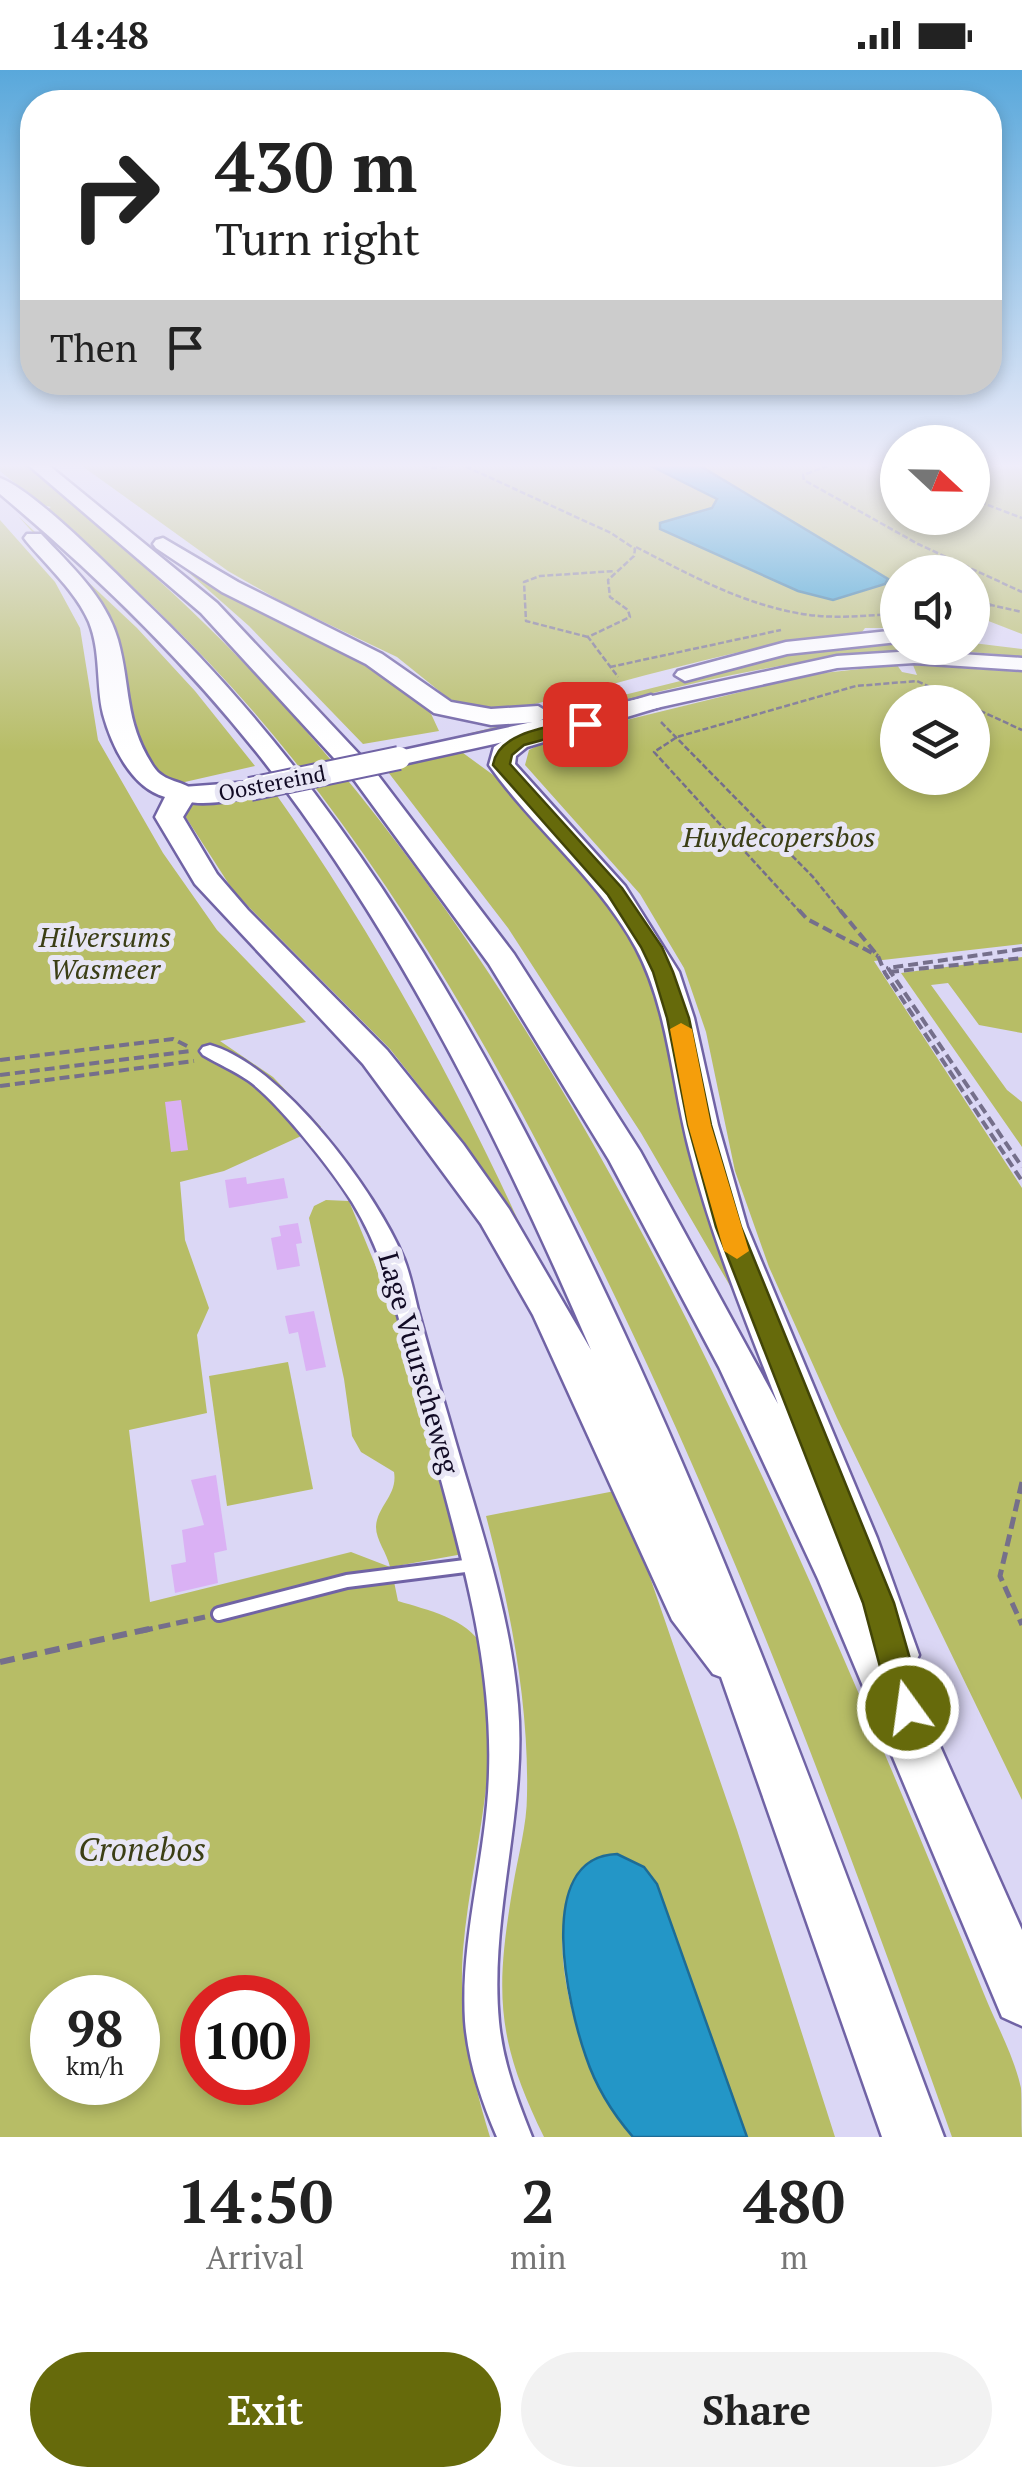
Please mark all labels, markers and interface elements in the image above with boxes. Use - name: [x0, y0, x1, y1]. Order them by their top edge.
- text: 14:48: [50, 10, 149, 60]
- text: 430 m: [215, 119, 417, 212]
- icon: right: [50, 130, 180, 260]
- text: Turn right: [215, 208, 420, 268]
- icon: arrive: [158, 320, 213, 375]
- text: Then: [50, 323, 138, 373]
- north arrow: [880, 425, 990, 535]
- map controls: [880, 425, 990, 795]
- button: sound: [880, 555, 990, 665]
- pin: [543, 682, 628, 767]
- button: layers: [880, 685, 990, 795]
- icon: arrive: [558, 697, 613, 752]
- street label: Oostereind: [216, 758, 328, 807]
- park label: Huydecopersbos: [682, 818, 875, 855]
- park label: Hilversums Wasmeer: [38, 918, 171, 987]
- street label: Lage Vuurscheweg: [370, 1248, 469, 1479]
- position arrow: [856, 1656, 960, 1760]
- park label: Cronebos: [78, 1828, 206, 1870]
- speed limit sign: 100: [180, 1975, 310, 2105]
- text: 98: [67, 1995, 123, 2061]
- text: km/h: [66, 2049, 124, 2082]
- text: 14:50: [177, 2161, 333, 2240]
- text: 2: [521, 2161, 555, 2240]
- text: 480: [743, 2161, 845, 2240]
- text: Arrival: [206, 2236, 304, 2278]
- text: min: [510, 2236, 566, 2278]
- text: m: [780, 2236, 808, 2278]
- button: Exit: [30, 2352, 501, 2467]
- button: Share: [521, 2352, 992, 2467]

